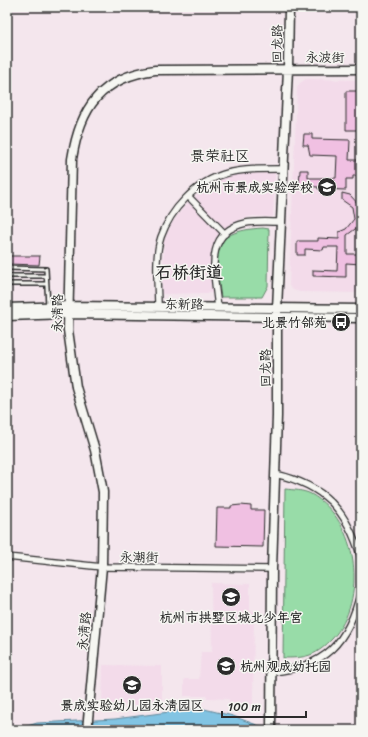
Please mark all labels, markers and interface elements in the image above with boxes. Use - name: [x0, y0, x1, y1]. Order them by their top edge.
- street label: 回龙路: [265, 24, 289, 64]
- street label: 永波街: [305, 46, 345, 69]
- district label: 景荣社区: [190, 143, 250, 169]
- place label: 杭州市景成实验学校: [196, 176, 313, 199]
- school or university icon: 杭州市景成实验学校: [316, 176, 338, 198]
- district label: 石桥街道: [155, 257, 223, 287]
- street label: 东新路: [164, 292, 204, 316]
- street label: 永清路: [46, 293, 69, 333]
- place label: 北景竹邻苑: [262, 311, 327, 334]
- bus stop icon: 北景竹邻苑: [330, 311, 352, 333]
- street label: 回龙路: [254, 348, 277, 388]
- street label: 永潮街: [119, 545, 159, 569]
- school or university icon: 杭州市拱墅区城北少年宫: [220, 586, 242, 608]
- place label: 杭州市拱墅区城北少年宫: [159, 606, 303, 629]
- street label: 永清路: [71, 610, 97, 652]
- school or university icon: 杭州观成幼托园: [215, 655, 237, 677]
- place label: 杭州观成幼托园: [240, 655, 331, 678]
- school or university icon: 景成实验幼儿园永清园区: [121, 674, 143, 696]
- scale bar: [222, 693, 306, 719]
- place label: 景成实验幼儿园永清园区: [60, 694, 204, 717]
- text: 100 m: [228, 696, 261, 718]

